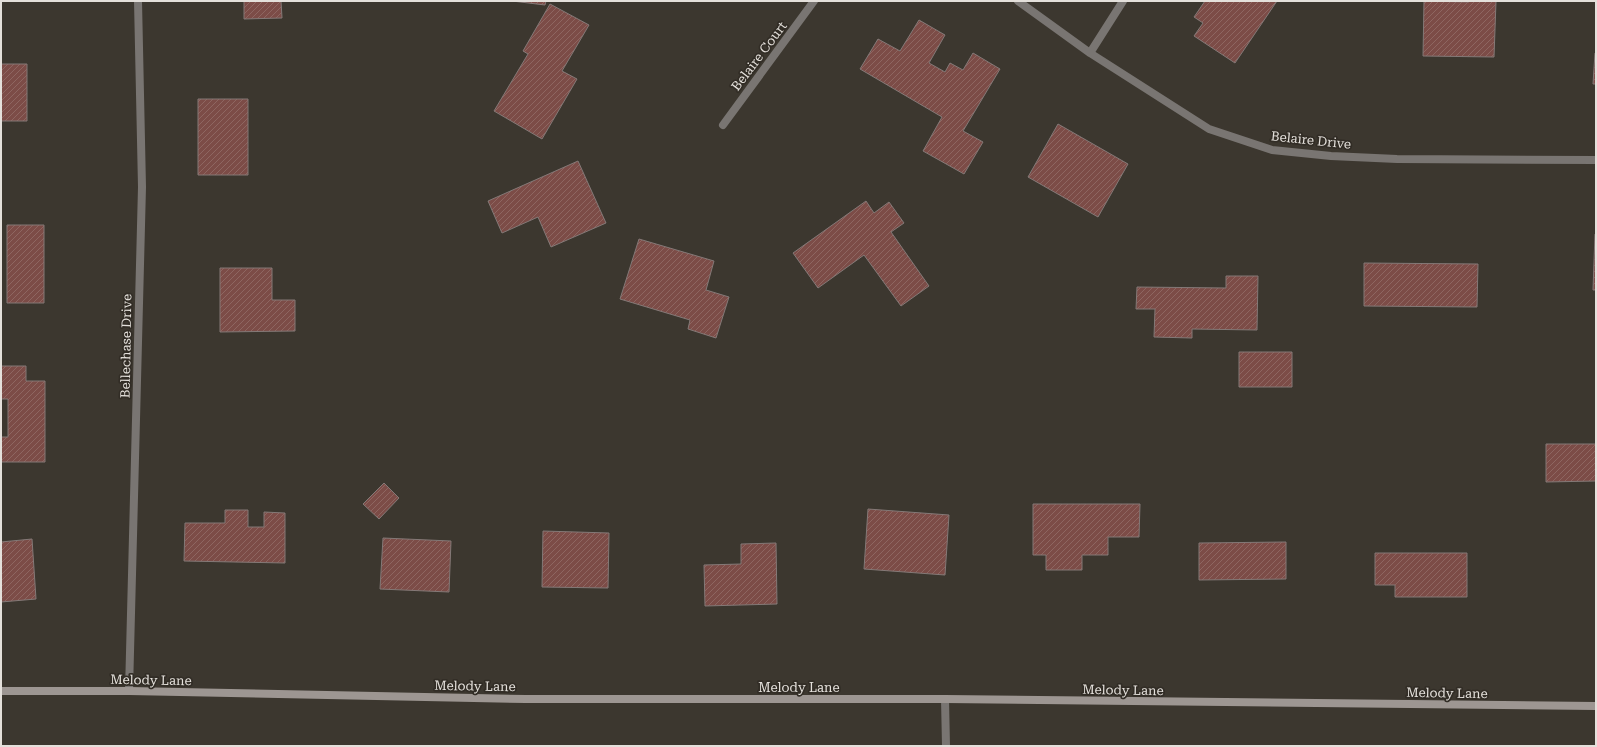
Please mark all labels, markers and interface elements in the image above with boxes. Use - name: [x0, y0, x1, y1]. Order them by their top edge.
- street label: Belaire Court: [728, 18, 790, 93]
- street label: Belaire Drive: [1270, 128, 1352, 152]
- street label: Bellechase Drive: [118, 294, 134, 398]
- street label: Melody Lane: [110, 672, 192, 688]
- street label: Melody Lane: [434, 678, 516, 694]
- street label: Melody Lane: [758, 680, 840, 695]
- street label: Melody Lane: [1082, 682, 1164, 698]
- street label: Melody Lane: [1406, 685, 1488, 701]

